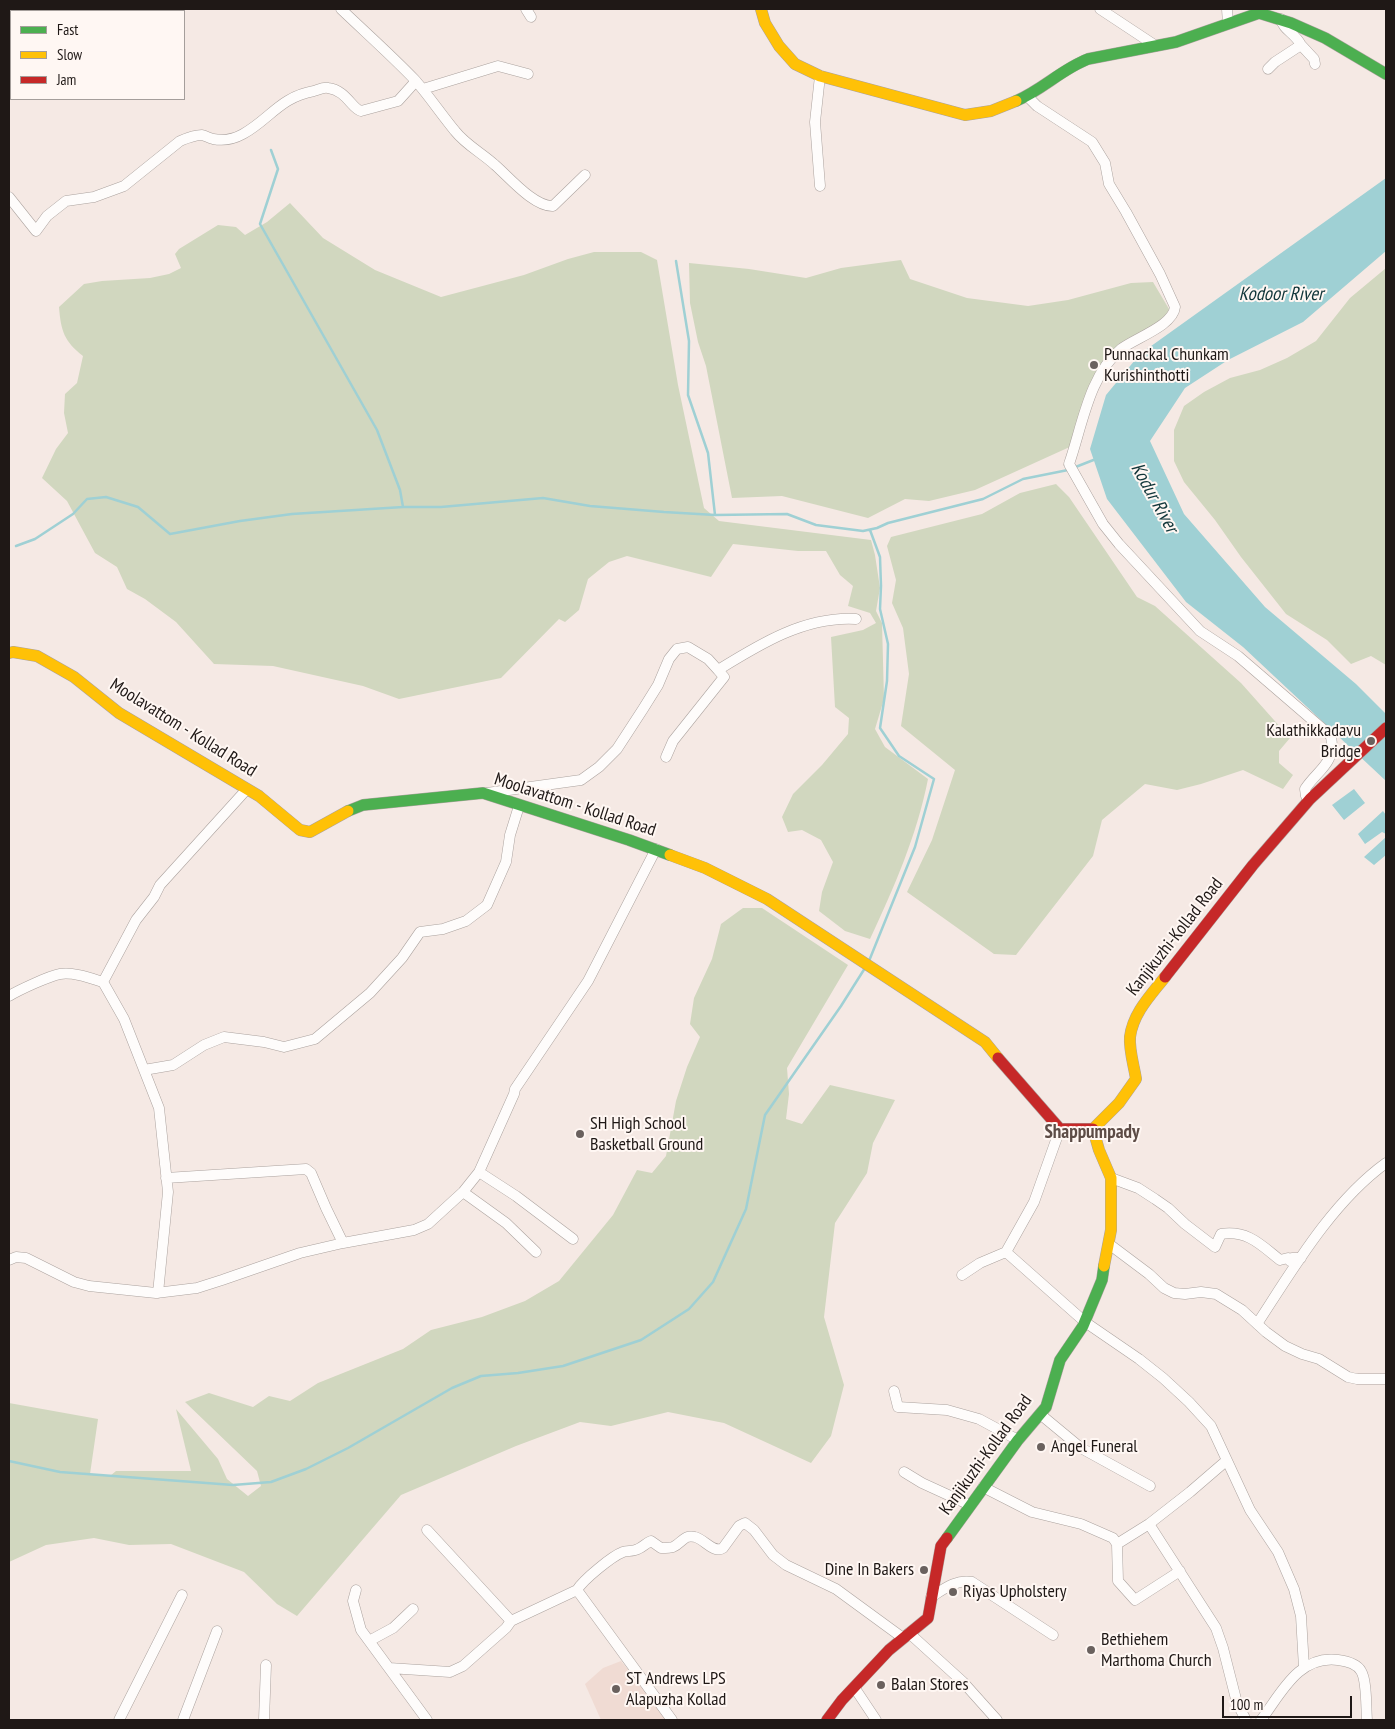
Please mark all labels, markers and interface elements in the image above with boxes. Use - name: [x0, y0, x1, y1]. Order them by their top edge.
- legend: [10, 10, 185, 100]
- text: Fast: [57, 20, 78, 39]
- text: Slow: [57, 45, 82, 64]
- text: Jam: [57, 70, 76, 89]
- water label: Kodoor River: [1239, 284, 1323, 306]
- place label: Punnackal Chunkam Kurishinthotti: [1104, 344, 1229, 386]
- marker: Punnackal Chunkam Kurishinthotti: [1088, 359, 1100, 371]
- water label: Kodur River: [1126, 459, 1182, 537]
- street label: Moolavattom - Kollad Road: [106, 674, 260, 782]
- place label: Kalathikkadavu Bridge: [1266, 720, 1361, 762]
- marker: Kalathikkadavu Bridge: [1365, 735, 1377, 747]
- street label: Moolavattom - Kollad Road: [492, 769, 658, 841]
- street label: Kanjikuzhi-Kollad Road: [1122, 874, 1228, 1000]
- place label: SH High School Basketball Ground: [590, 1113, 703, 1156]
- district label: Shappumpady: [1044, 1122, 1140, 1144]
- marker: SH High School Basketball Ground: [574, 1128, 586, 1140]
- street label: Kanjikuzhi-Kollad Road: [935, 1391, 1037, 1519]
- place label: Angel Funeral: [1051, 1436, 1138, 1458]
- marker: Angel Funeral: [1035, 1441, 1047, 1453]
- place label: Dine In Bakers: [825, 1559, 914, 1581]
- marker: Dine In Bakers: [918, 1564, 930, 1576]
- place label: Riyas Upholstery: [963, 1581, 1067, 1603]
- marker: Riyas Upholstery: [947, 1586, 959, 1598]
- place label: Bethiehem Marthoma Church: [1101, 1629, 1212, 1672]
- marker: Bethiehem Marthoma Church: [1085, 1644, 1097, 1656]
- place label: ST Andrews LPS Alapuzha Kollad: [626, 1668, 726, 1710]
- place label: Balan Stores: [891, 1674, 969, 1696]
- marker: Balan Stores: [875, 1679, 887, 1691]
- marker: ST Andrews LPS Alapuzha Kollad: [610, 1683, 622, 1695]
- scale bar: [1225, 1686, 1355, 1718]
- text: 100 m: [1230, 1695, 1263, 1714]

